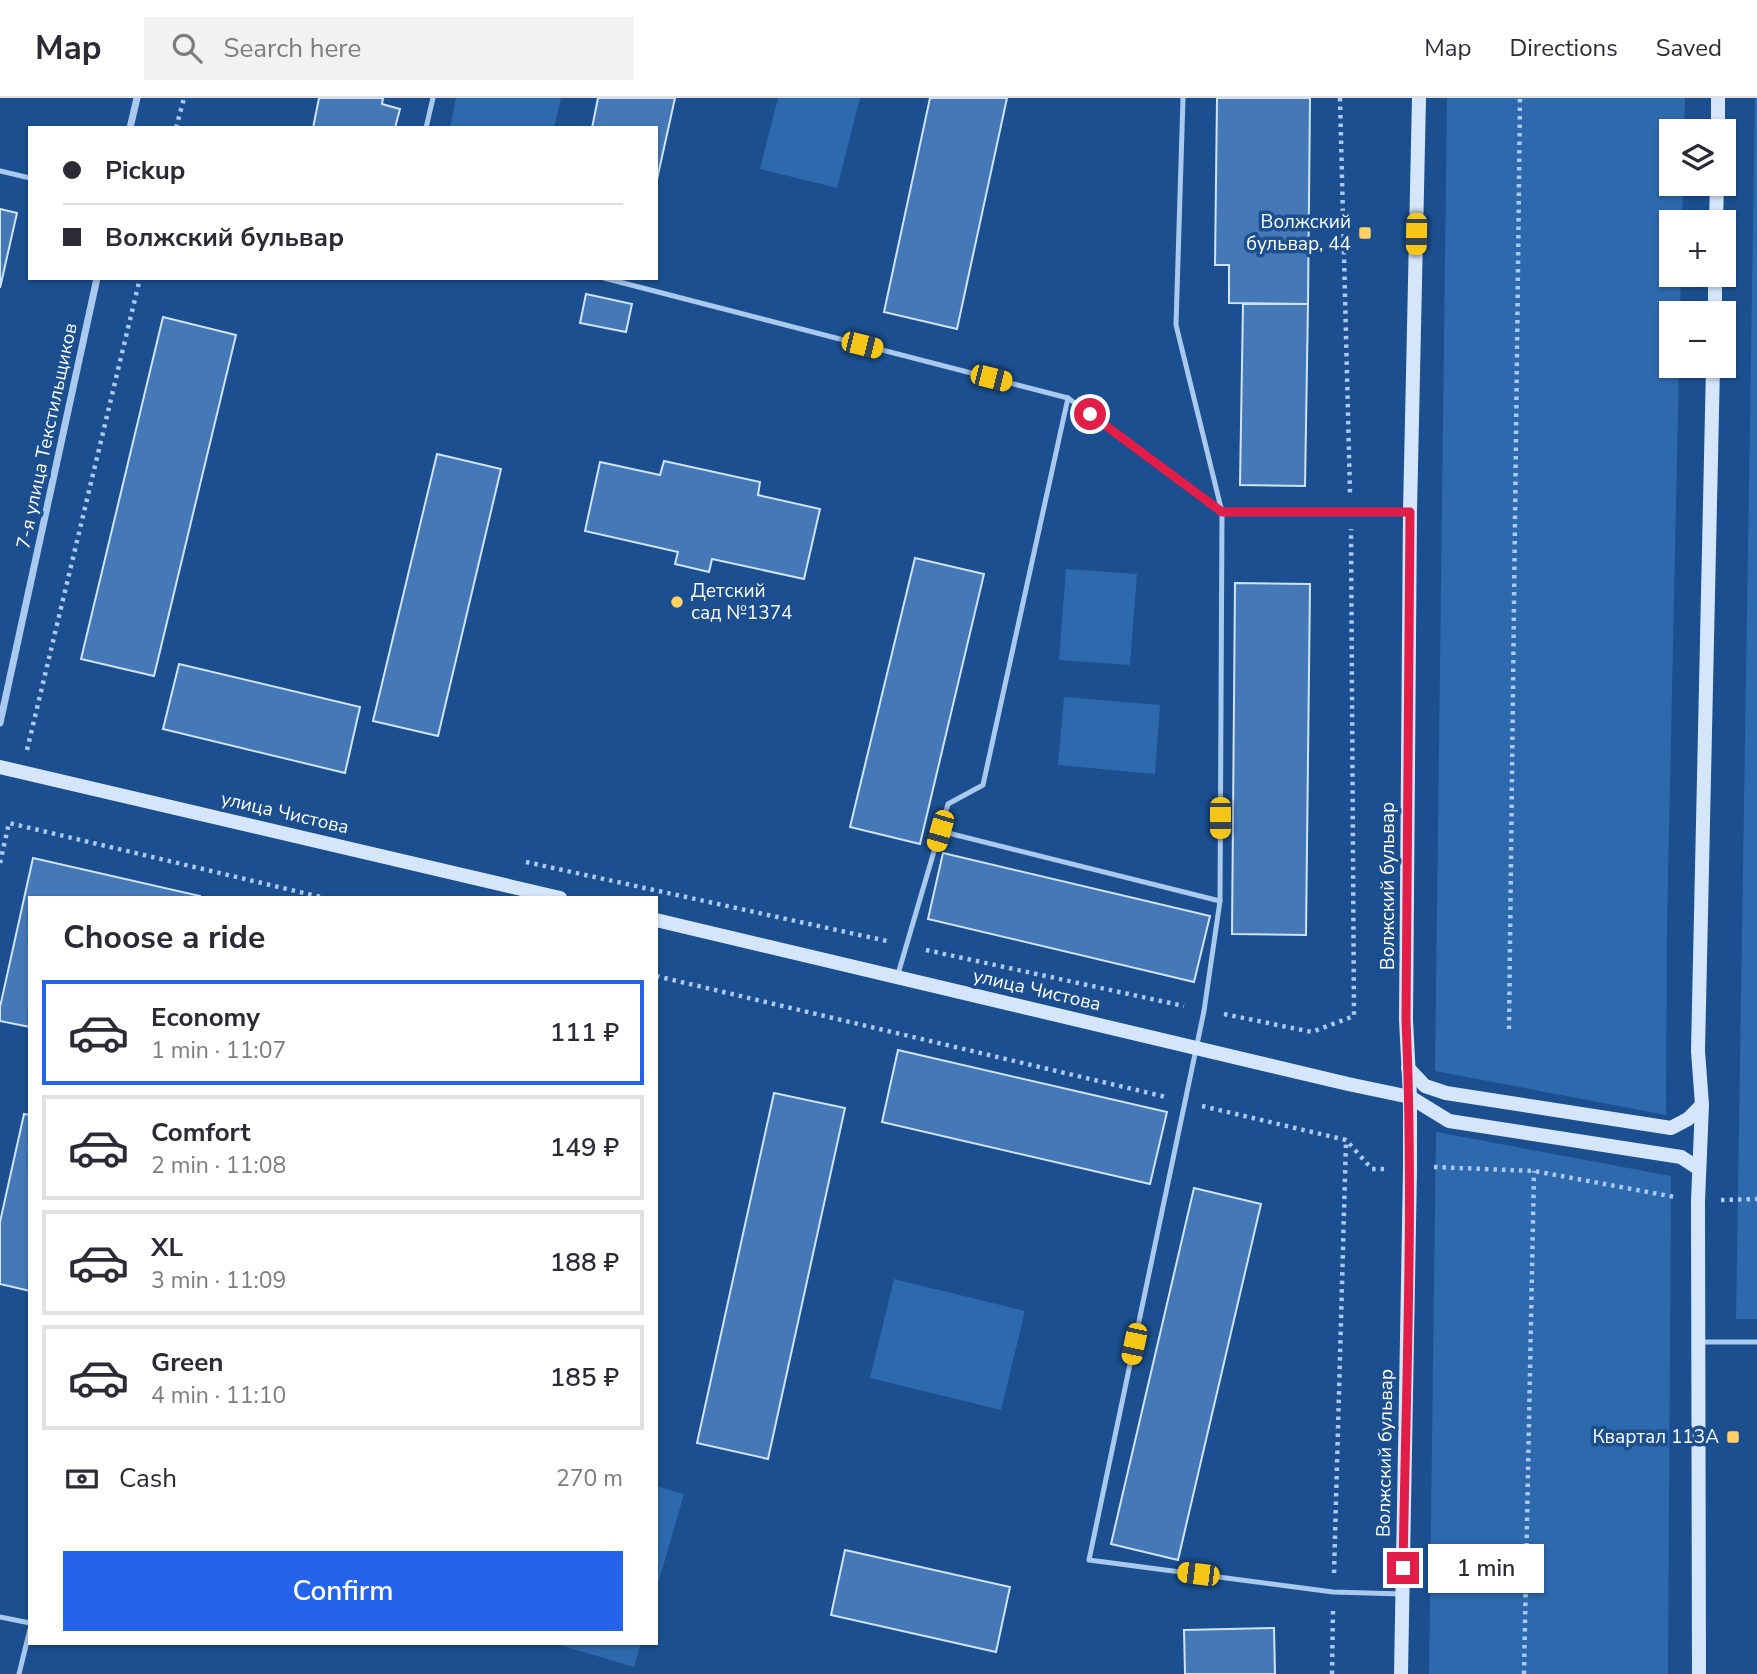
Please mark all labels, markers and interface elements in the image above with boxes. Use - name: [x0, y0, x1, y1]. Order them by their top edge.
- search box: [144, 17, 634, 80]
- text: Map: [35, 26, 102, 71]
- icon: search: [168, 29, 206, 67]
- text: Search here: [224, 31, 361, 66]
- text: Map: [1424, 32, 1471, 64]
- text: Directions: [1509, 32, 1618, 64]
- text: Saved: [1656, 32, 1722, 64]
- map controls: [1659, 119, 1736, 378]
- button: layers: [1659, 119, 1736, 196]
- text: Pickup: [105, 153, 185, 188]
- place label: Волжский бульвар, 44: [1246, 209, 1351, 257]
- button: +: [1659, 210, 1736, 287]
- car: [1406, 213, 1427, 255]
- text: Волжский бульвар: [105, 220, 344, 255]
- marker: Волжский бульвар, 44: [1357, 225, 1373, 241]
- button: −: [1659, 301, 1736, 378]
- street label: 7-я улица Текстильщиков: [10, 321, 84, 551]
- car: [840, 330, 885, 360]
- car: [969, 363, 1014, 393]
- route start: [1074, 398, 1106, 430]
- place label: Детский сад №1374: [691, 578, 792, 626]
- marker: Детский сад №1374: [669, 594, 685, 610]
- street label: улица Чистова: [218, 786, 352, 840]
- car: [1210, 797, 1231, 839]
- street label: Волжский бульвар: [1375, 802, 1401, 970]
- car: [925, 808, 956, 854]
- text: Choose a ride: [63, 916, 265, 959]
- street label: улица Чистова: [970, 963, 1104, 1017]
- text: Economy: [151, 1000, 260, 1035]
- icon: car: [67, 1001, 130, 1064]
- text: 111 ₽: [550, 1015, 619, 1050]
- text: 1 min · 11:07: [151, 1035, 286, 1066]
- text: Comfort: [151, 1115, 251, 1150]
- icon: car: [67, 1116, 130, 1179]
- text: 149 ₽: [550, 1130, 619, 1165]
- text: 2 min · 11:08: [151, 1150, 286, 1181]
- text: XL: [151, 1230, 183, 1265]
- icon: car: [67, 1231, 130, 1294]
- text: 188 ₽: [550, 1245, 619, 1280]
- text: 3 min · 11:09: [151, 1265, 286, 1296]
- car: [1120, 1321, 1149, 1367]
- text: Green: [151, 1345, 224, 1380]
- icon: car: [67, 1346, 130, 1409]
- text: 185 ₽: [550, 1360, 619, 1395]
- street label: Волжский бульвар: [1371, 1369, 1399, 1537]
- text: 4 min · 11:10: [151, 1380, 286, 1411]
- place label: Квартал 113А: [1592, 1424, 1719, 1450]
- marker: Квартал 113А: [1725, 1429, 1741, 1445]
- icon: cash: [63, 1460, 101, 1498]
- text: Cash: [119, 1461, 177, 1496]
- text: 270 m: [556, 1463, 623, 1494]
- callout: 1 min: [1428, 1544, 1543, 1592]
- button: Confirm: [63, 1551, 623, 1631]
- route end: [1387, 1552, 1419, 1584]
- text: 1 min: [1457, 1553, 1515, 1584]
- car: [1176, 1561, 1221, 1587]

